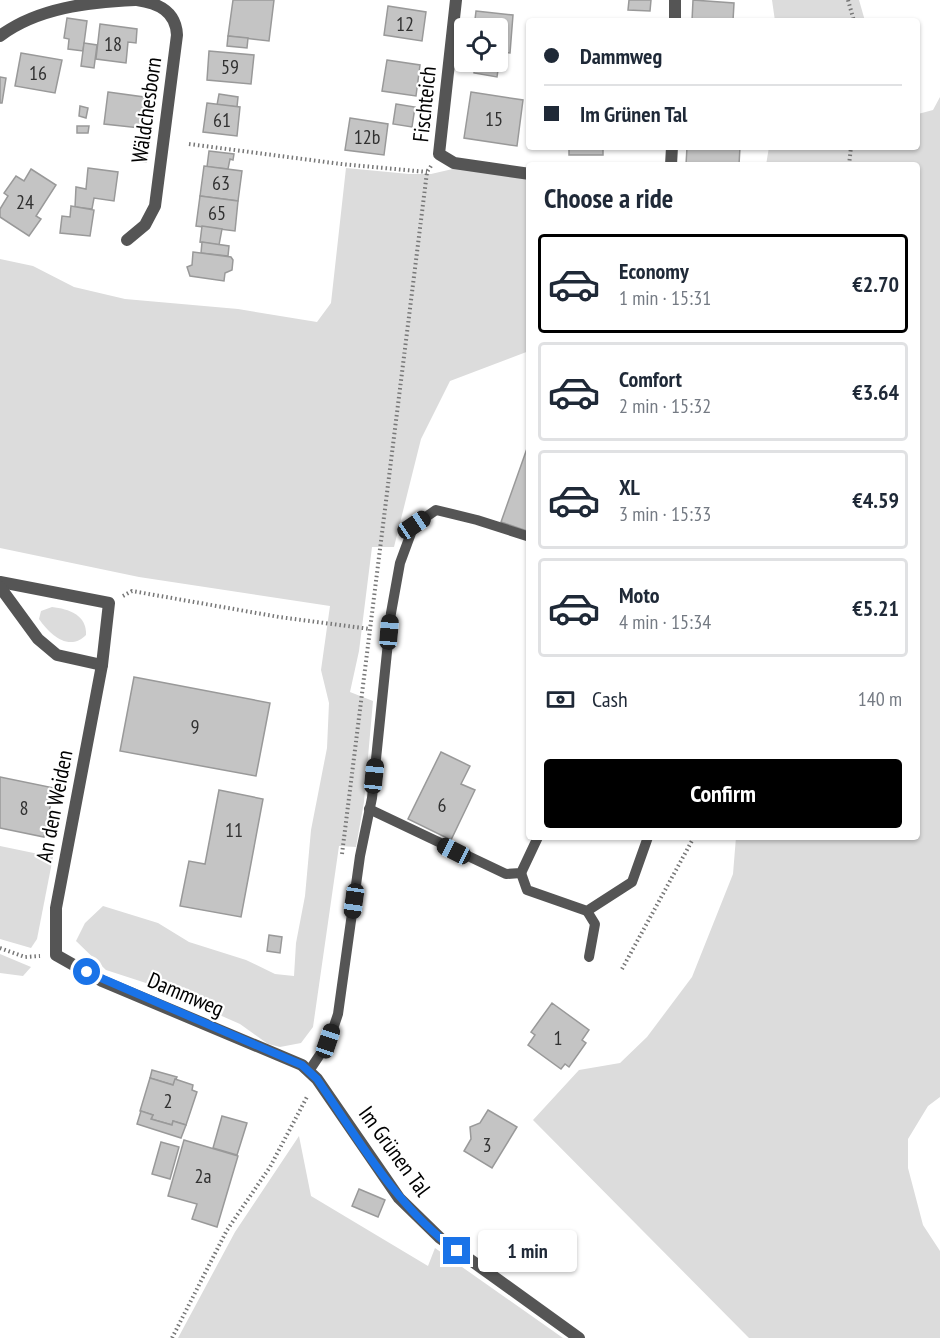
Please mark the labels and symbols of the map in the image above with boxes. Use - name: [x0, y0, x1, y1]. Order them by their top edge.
- house number: 12: [396, 11, 414, 37]
- house number: 18: [104, 31, 122, 57]
- house number: 59: [221, 54, 239, 80]
- street label: Wäldchesborn: [125, 55, 167, 165]
- house number: 16: [29, 60, 47, 86]
- street label: Fischteich: [406, 65, 442, 143]
- house number: 15: [485, 106, 503, 132]
- house number: 61: [213, 107, 231, 133]
- house number: 12b: [354, 124, 380, 150]
- house number: 63: [212, 170, 230, 196]
- house number: 24: [16, 189, 34, 215]
- house number: 65: [208, 200, 226, 226]
- car: [394, 507, 434, 543]
- car: [378, 613, 400, 651]
- house number: 9: [191, 714, 200, 740]
- street label: An den Weiden: [29, 748, 79, 864]
- car: [363, 757, 385, 795]
- house number: 6: [438, 792, 447, 818]
- house number: 8: [20, 795, 29, 821]
- house number: 11: [225, 817, 243, 843]
- car: [434, 835, 474, 867]
- car: [343, 882, 365, 920]
- route start: [73, 958, 100, 985]
- street label: Dammweg: [144, 965, 228, 1023]
- car: [314, 1021, 342, 1061]
- house number: 1: [554, 1025, 563, 1051]
- house number: 2: [164, 1088, 173, 1114]
- street label: Im Grünen Tal: [353, 1100, 438, 1202]
- house number: 3: [483, 1132, 492, 1158]
- house number: 2a: [195, 1163, 212, 1189]
- callout: 1 min: [478, 1230, 577, 1272]
- route end: [443, 1237, 470, 1264]

